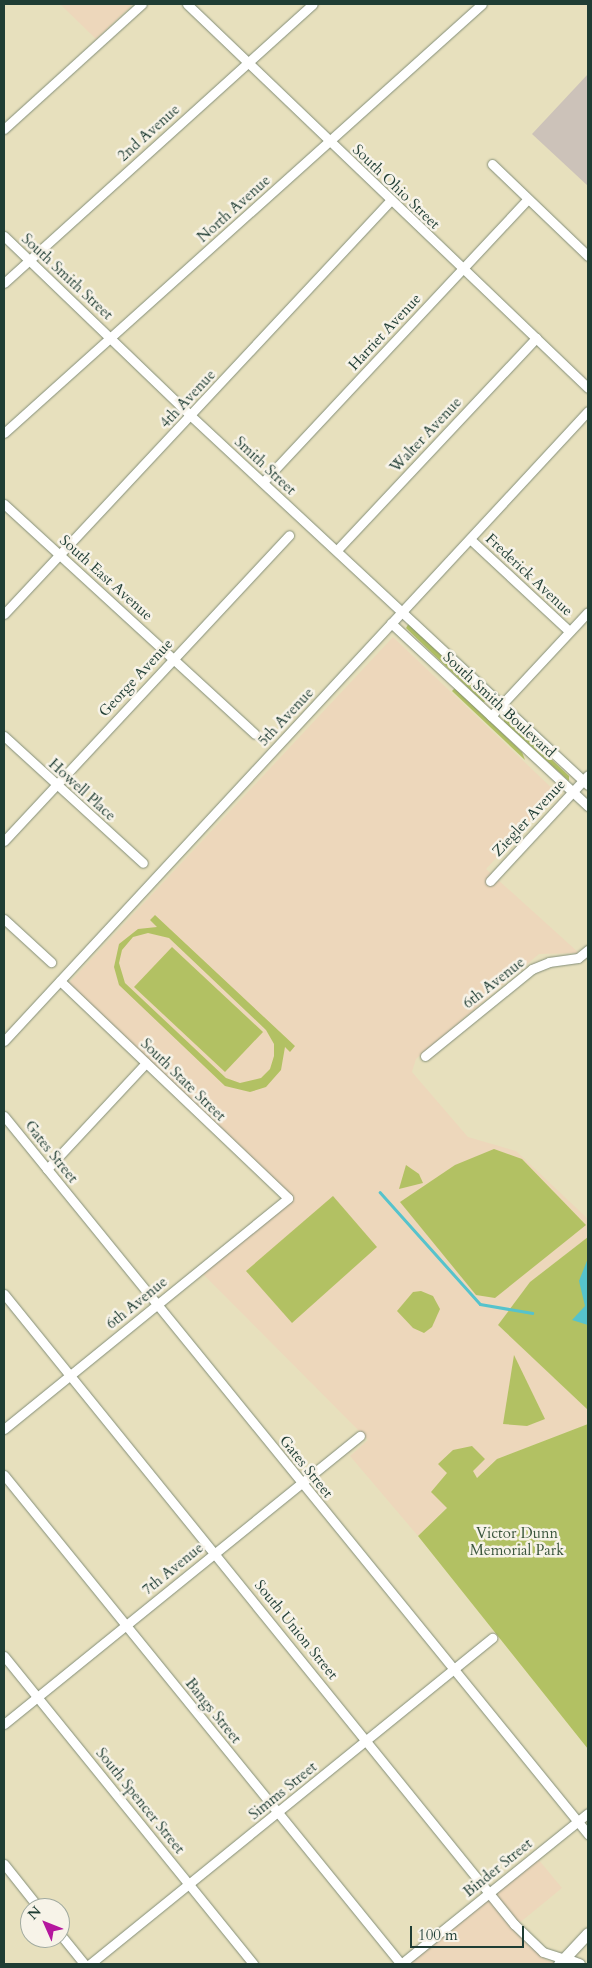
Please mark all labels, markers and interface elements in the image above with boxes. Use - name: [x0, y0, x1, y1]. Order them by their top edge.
- street label: 2nd Avenue: [114, 101, 184, 165]
- street label: South Ohio Street: [349, 141, 443, 233]
- street label: North Avenue: [194, 172, 274, 246]
- street label: South Smith Street: [18, 230, 116, 324]
- street label: Harriet Avenue: [345, 290, 425, 374]
- street label: 4th Avenue: [156, 366, 220, 432]
- street label: Walter Avenue: [386, 394, 466, 476]
- street label: Smith Street: [231, 433, 299, 499]
- street label: Frederick Avenue: [482, 530, 576, 620]
- street label: South East Avenue: [56, 531, 156, 625]
- street label: George Avenue: [95, 635, 177, 721]
- street label: South Smith Boulevard: [439, 648, 559, 762]
- street label: 5th Avenue: [254, 684, 318, 750]
- street label: Howell Place: [45, 755, 119, 825]
- street label: Ziegler Avenue: [489, 776, 569, 860]
- street label: 6th Avenue: [460, 953, 528, 1013]
- street label: South State Street: [137, 1035, 229, 1125]
- street label: Gates Street: [20, 1117, 82, 1187]
- street label: 6th Avenue: [103, 1273, 171, 1333]
- street label: Gates Street: [275, 1432, 337, 1502]
- park label: Victor Dunn Memorial Park: [470, 1524, 564, 1559]
- street label: 7th Avenue: [139, 1539, 207, 1599]
- street label: South Union Street: [250, 1577, 342, 1683]
- street label: Bangs Street: [181, 1675, 245, 1747]
- street label: South Spencer Street: [92, 1744, 188, 1858]
- street label: Simms Street: [245, 1758, 321, 1824]
- street label: Binder Street: [460, 1835, 536, 1901]
- north arrow: [20, 1898, 70, 1948]
- text: N: [24, 1902, 46, 1924]
- scale bar: [412, 1916, 526, 1948]
- text: 100 m: [418, 1925, 458, 1945]

